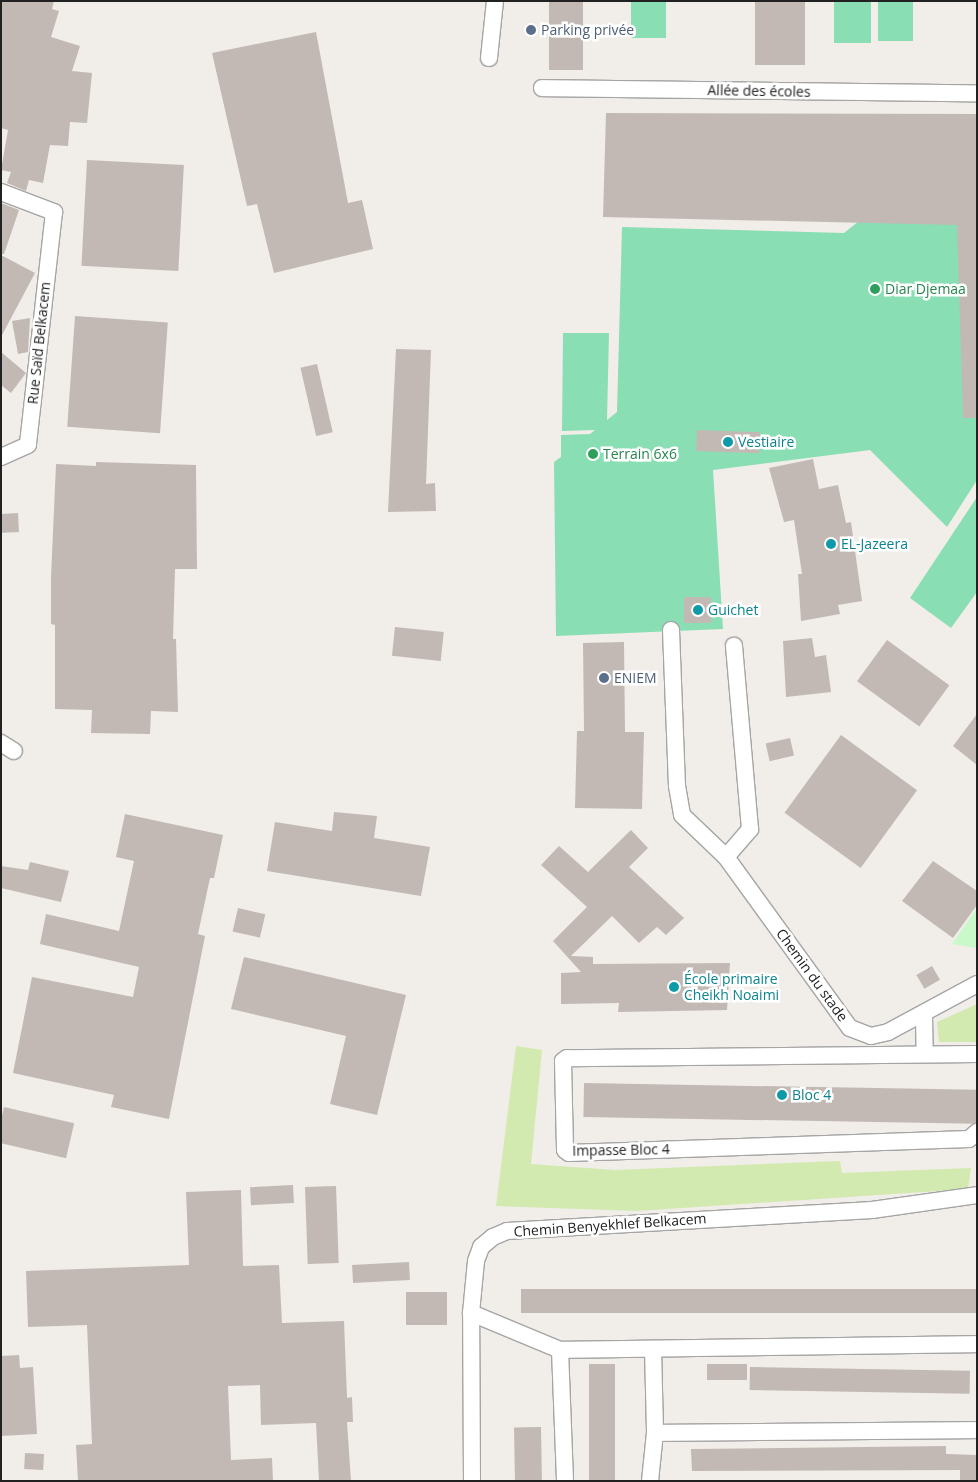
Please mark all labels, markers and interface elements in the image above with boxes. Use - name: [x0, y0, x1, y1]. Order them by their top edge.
- place label: Parking privée: [541, 22, 634, 38]
- marker: Parking privée: [525, 24, 537, 36]
- street label: Allée des écoles: [707, 82, 811, 100]
- street label: Rue Saïd Belkacem: [24, 281, 54, 405]
- place label: Diar Djemaa: [885, 281, 966, 297]
- marker: Diar Djemaa: [869, 283, 881, 295]
- place label: Vestiaire: [738, 434, 794, 450]
- marker: Vestiaire: [722, 436, 734, 448]
- place label: Terrain 6x6: [603, 446, 677, 462]
- marker: Terrain 6x6: [587, 448, 599, 460]
- place label: EL-Jazeera: [841, 536, 908, 552]
- marker: EL-Jazeera: [825, 538, 837, 550]
- place label: Guichet: [708, 602, 758, 618]
- marker: Guichet: [692, 604, 704, 616]
- place label: ENIEM: [614, 670, 657, 686]
- marker: ENIEM: [598, 672, 610, 684]
- street label: Chemin du stade: [773, 925, 851, 1025]
- place label: École primaire Cheikh Noaimi: [684, 971, 779, 1004]
- marker: École primaire Cheikh Noaimi: [668, 981, 680, 993]
- place label: Bloc 4: [792, 1087, 831, 1103]
- marker: Bloc 4: [776, 1089, 788, 1101]
- street label: Impasse Bloc 4: [572, 1141, 670, 1159]
- street label: Chemin Benyekhlef Belkacem: [513, 1210, 707, 1240]

